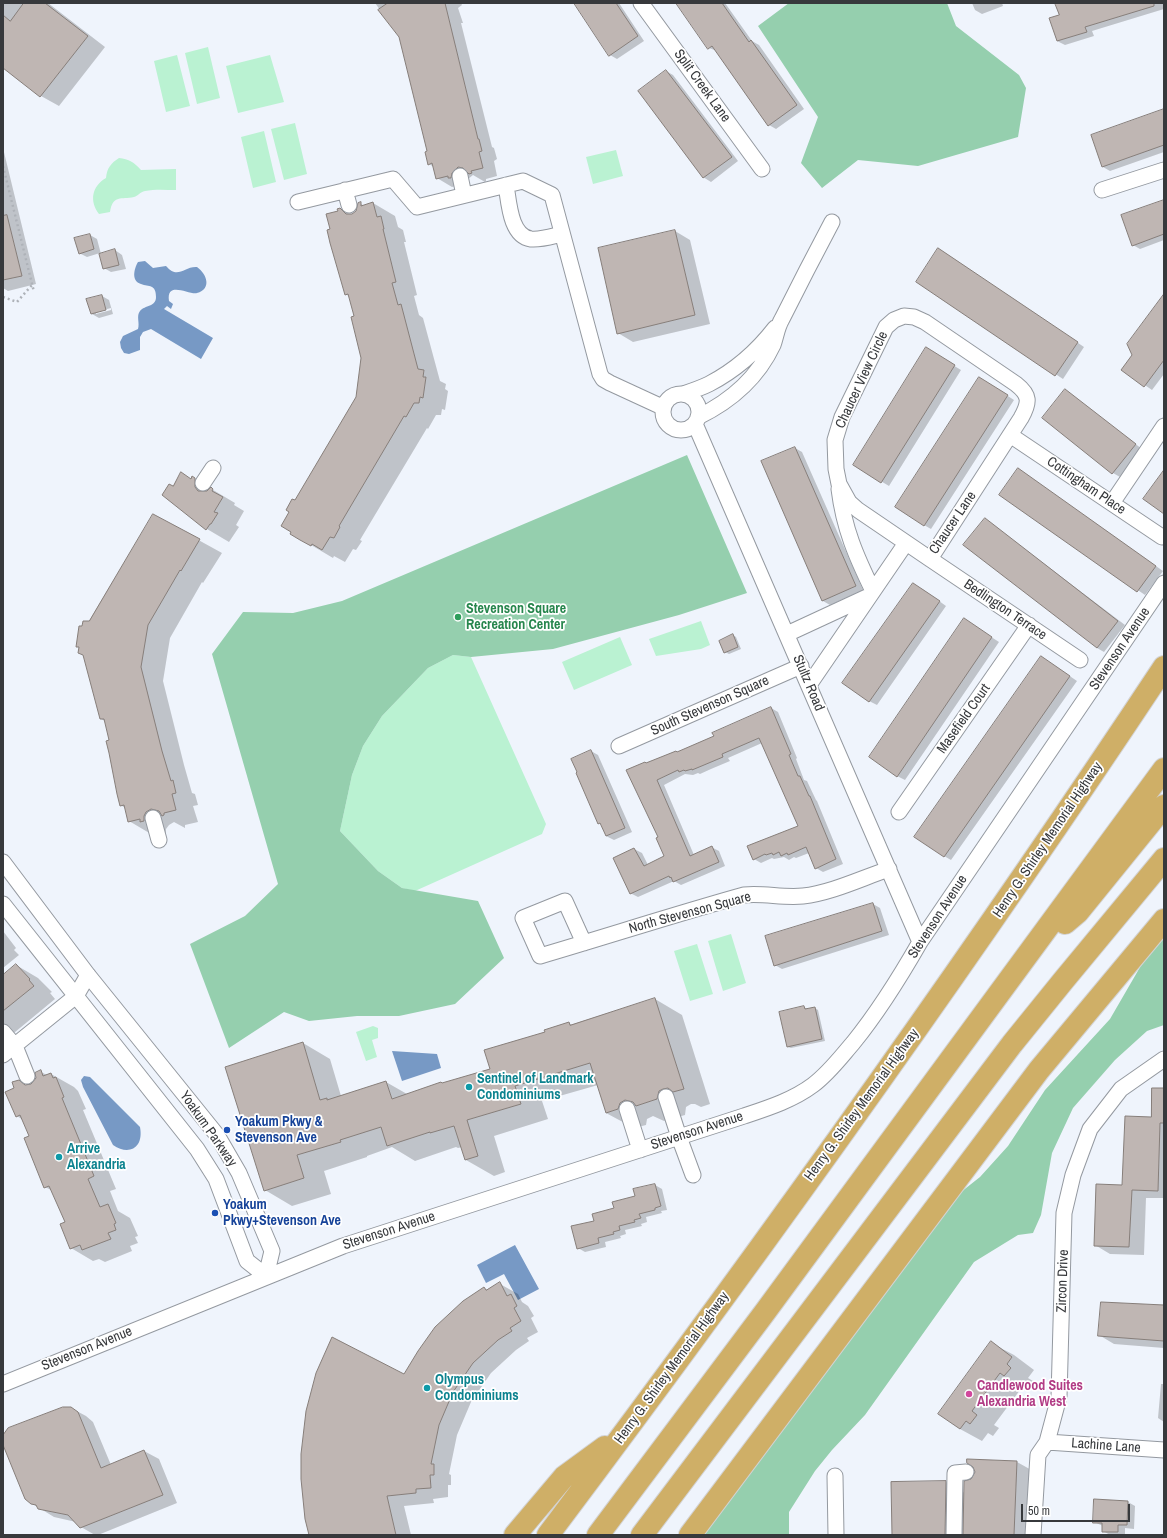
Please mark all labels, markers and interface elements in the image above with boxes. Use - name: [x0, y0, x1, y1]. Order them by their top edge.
- street label: Split Creek Lane: [670, 46, 734, 126]
- street label: Chaucer View Circle: [832, 329, 892, 431]
- street label: Cottingham Place: [1043, 454, 1129, 518]
- street label: Chaucer Lane: [926, 488, 980, 558]
- street label: Bedlington Terrace: [960, 576, 1050, 644]
- place label: Stevenson Square Recreation Center: [466, 601, 566, 634]
- street label: Stevenson Avenue: [1086, 604, 1154, 694]
- marker: Stevenson Square Recreation Center: [453, 612, 463, 622]
- street label: Stultz Road: [789, 652, 827, 714]
- street label: South Stevenson Square: [648, 672, 772, 740]
- street label: Masefield Court: [934, 681, 994, 757]
- street label: Henry G. Shirley Memorial Highway: [990, 759, 1106, 921]
- street label: Stevenson Avenue: [905, 872, 971, 962]
- street label: North Stevenson Square: [627, 889, 753, 937]
- street label: Henry G. Shirley Memorial Highway: [801, 1026, 923, 1184]
- place label: Sentinel of Landmark Condominiums: [477, 1071, 594, 1104]
- marker: Sentinel of Landmark Condominiums: [464, 1082, 474, 1092]
- street label: Yoakum Parkway: [176, 1088, 240, 1170]
- street label: Stevenson Avenue: [649, 1108, 745, 1154]
- place label: Yoakum Pkwy & Stevenson Ave: [235, 1114, 323, 1146]
- marker: Yoakum Pkwy & Stevenson Ave: [222, 1125, 232, 1135]
- place label: Arrive Alexandria: [67, 1141, 126, 1174]
- marker: Arrive Alexandria: [54, 1152, 64, 1162]
- place label: Yoakum Pkwy+Stevenson Ave: [223, 1197, 341, 1230]
- marker: Yoakum Pkwy+Stevenson Ave: [210, 1208, 220, 1218]
- street label: Stevenson Avenue: [341, 1208, 437, 1254]
- street label: Zircon Drive: [1054, 1249, 1072, 1313]
- street label: Henry G. Shirley Memorial Highway: [611, 1289, 733, 1447]
- street label: Stevenson Avenue: [39, 1323, 135, 1375]
- place label: Olympus Condominiums: [435, 1372, 519, 1404]
- place label: Candlewood Suites Alexandria West: [977, 1378, 1083, 1410]
- marker: Olympus Condominiums: [422, 1383, 432, 1393]
- marker: Candlewood Suites Alexandria West: [964, 1389, 974, 1399]
- street label: Lachine Lane: [1071, 1435, 1141, 1457]
- scale bar: [1023, 1496, 1132, 1522]
- text: 50 m: [1028, 1503, 1050, 1519]

